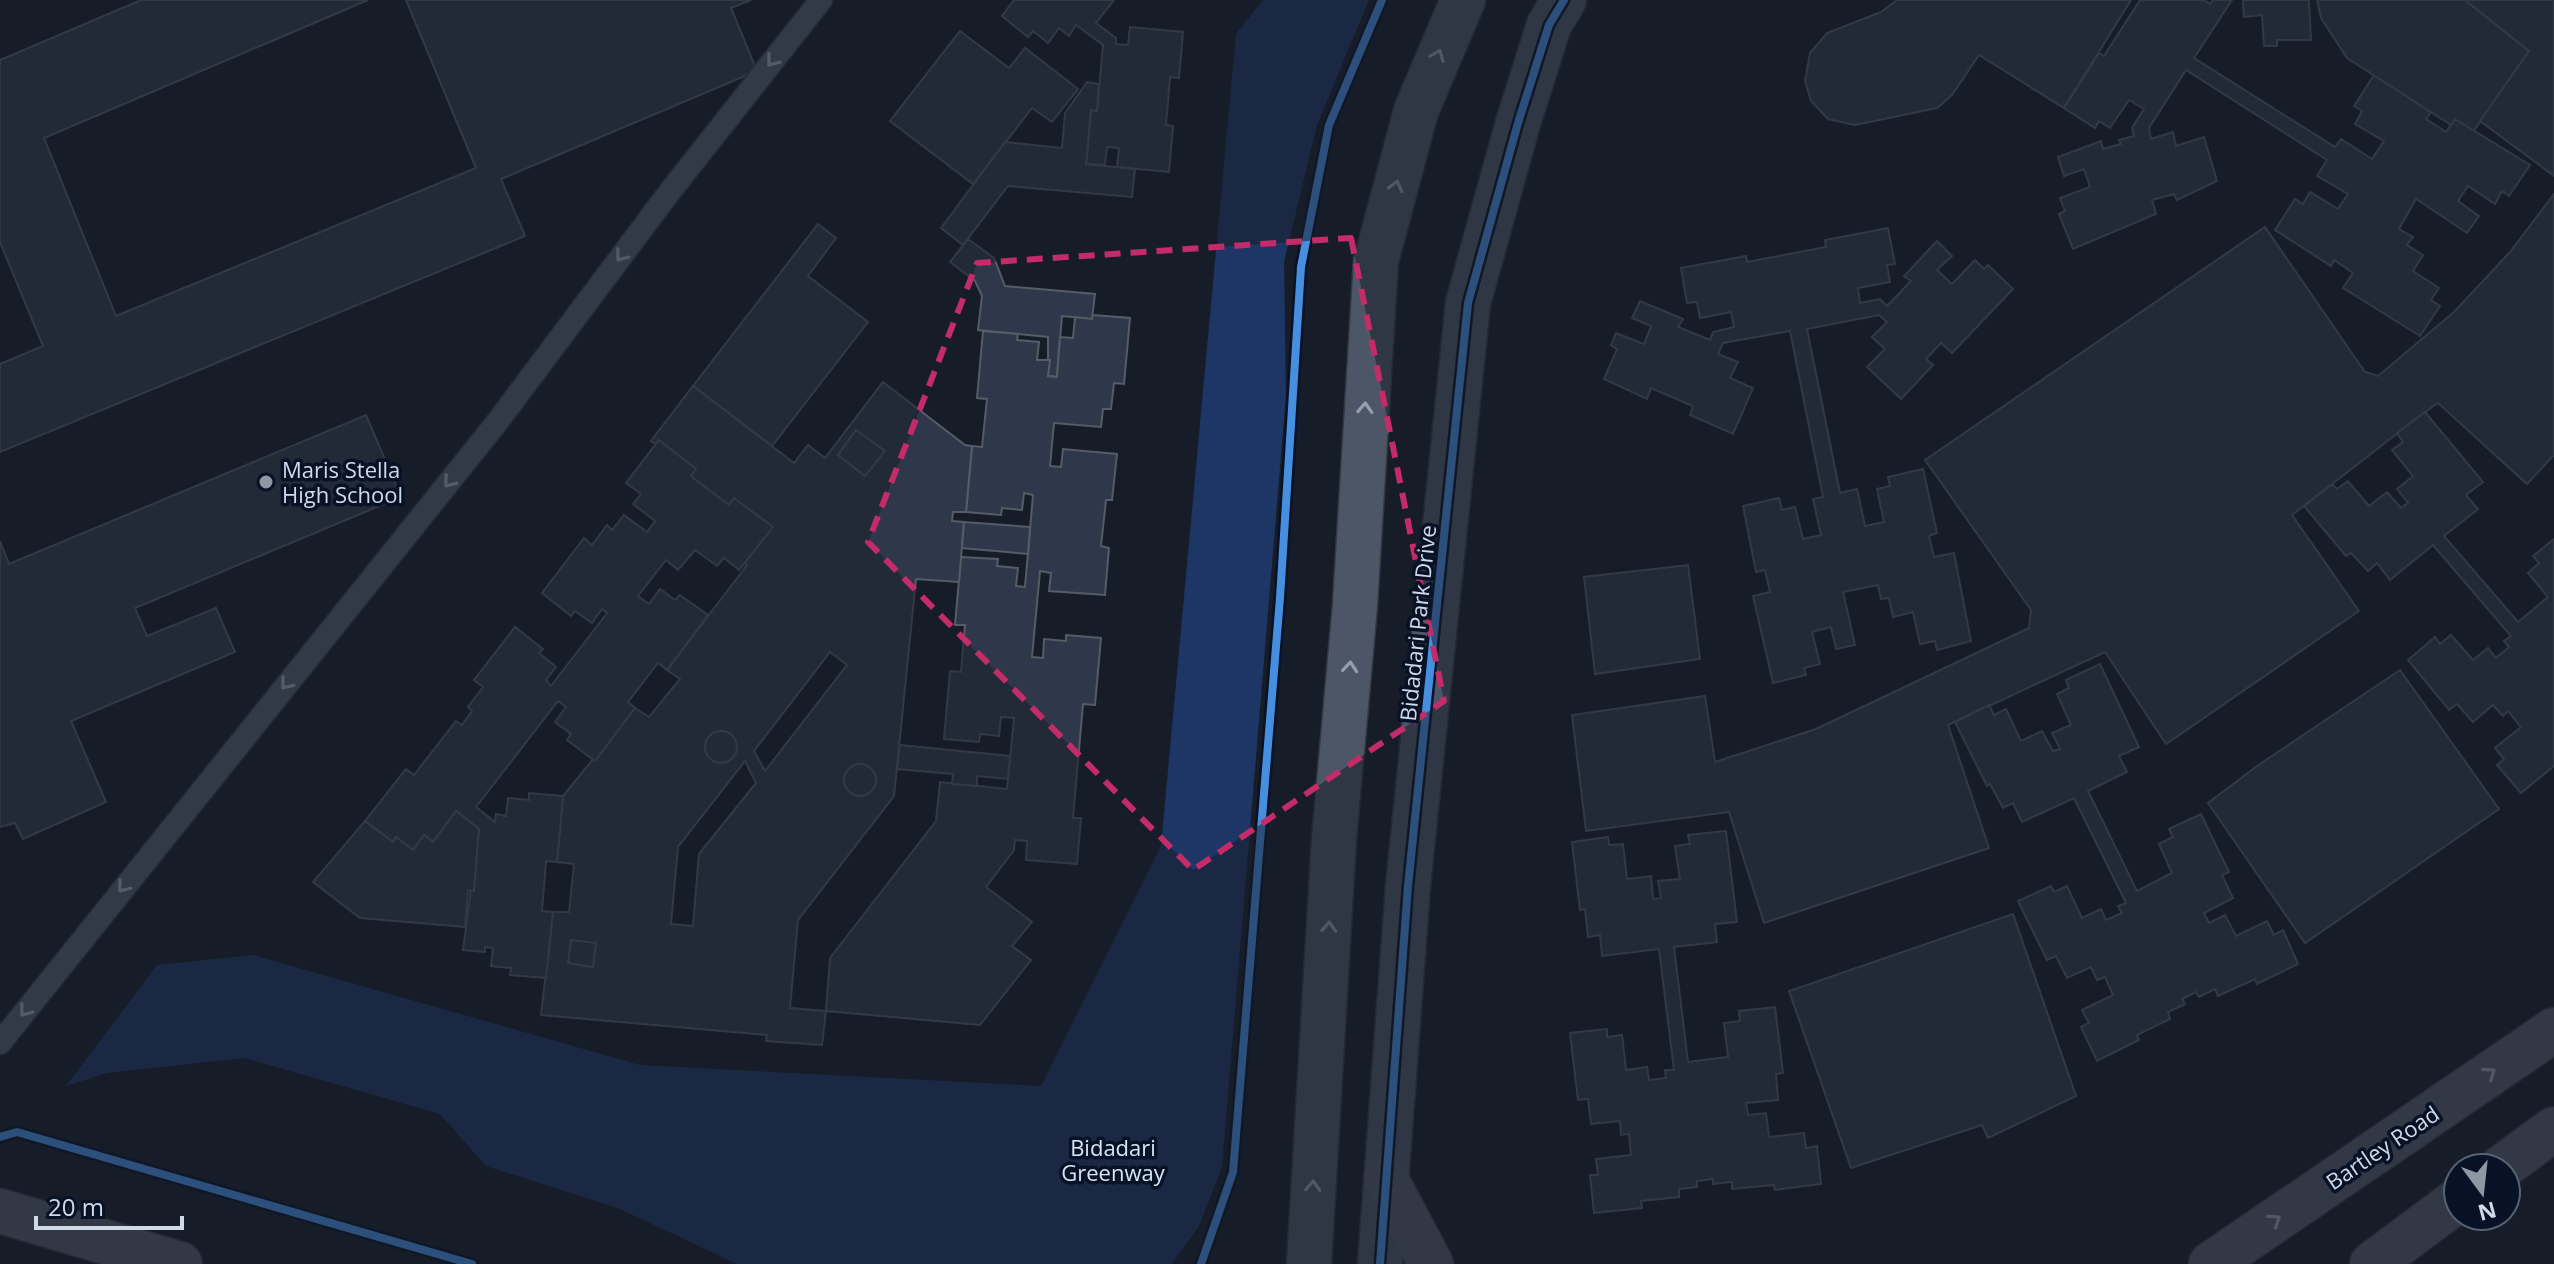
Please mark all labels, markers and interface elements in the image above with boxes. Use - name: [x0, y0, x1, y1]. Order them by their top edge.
- one-way arrow: [1428, 49, 1445, 63]
- one-way arrow: [768, 52, 782, 67]
- one-way arrow: [1386, 179, 1403, 193]
- one-way arrow: [616, 247, 631, 262]
- one-way arrow: [1357, 401, 1374, 414]
- place label: Maris Stella High School: [282, 454, 403, 509]
- marker: Maris Stella High School: [257, 473, 275, 491]
- one-way arrow: [444, 473, 459, 487]
- street label: Bidadari Park Drive: [1392, 523, 1442, 723]
- one-way arrow: [1341, 660, 1358, 673]
- one-way arrow: [281, 675, 296, 689]
- one-way arrow: [118, 878, 133, 892]
- one-way arrow: [1320, 920, 1337, 933]
- one-way arrow: [20, 1002, 34, 1017]
- one-way arrow: [2482, 1068, 2496, 1083]
- street label: Bartley Road: [2320, 1098, 2444, 1196]
- park label: Bidadari Greenway: [1061, 1132, 1166, 1187]
- north arrow: [2442, 1152, 2522, 1232]
- one-way arrow: [1305, 1179, 1322, 1192]
- scale bar: [36, 1180, 182, 1230]
- text: 20 m: [48, 1190, 104, 1223]
- text: N: [2475, 1195, 2500, 1229]
- one-way arrow: [2267, 1215, 2281, 1230]

